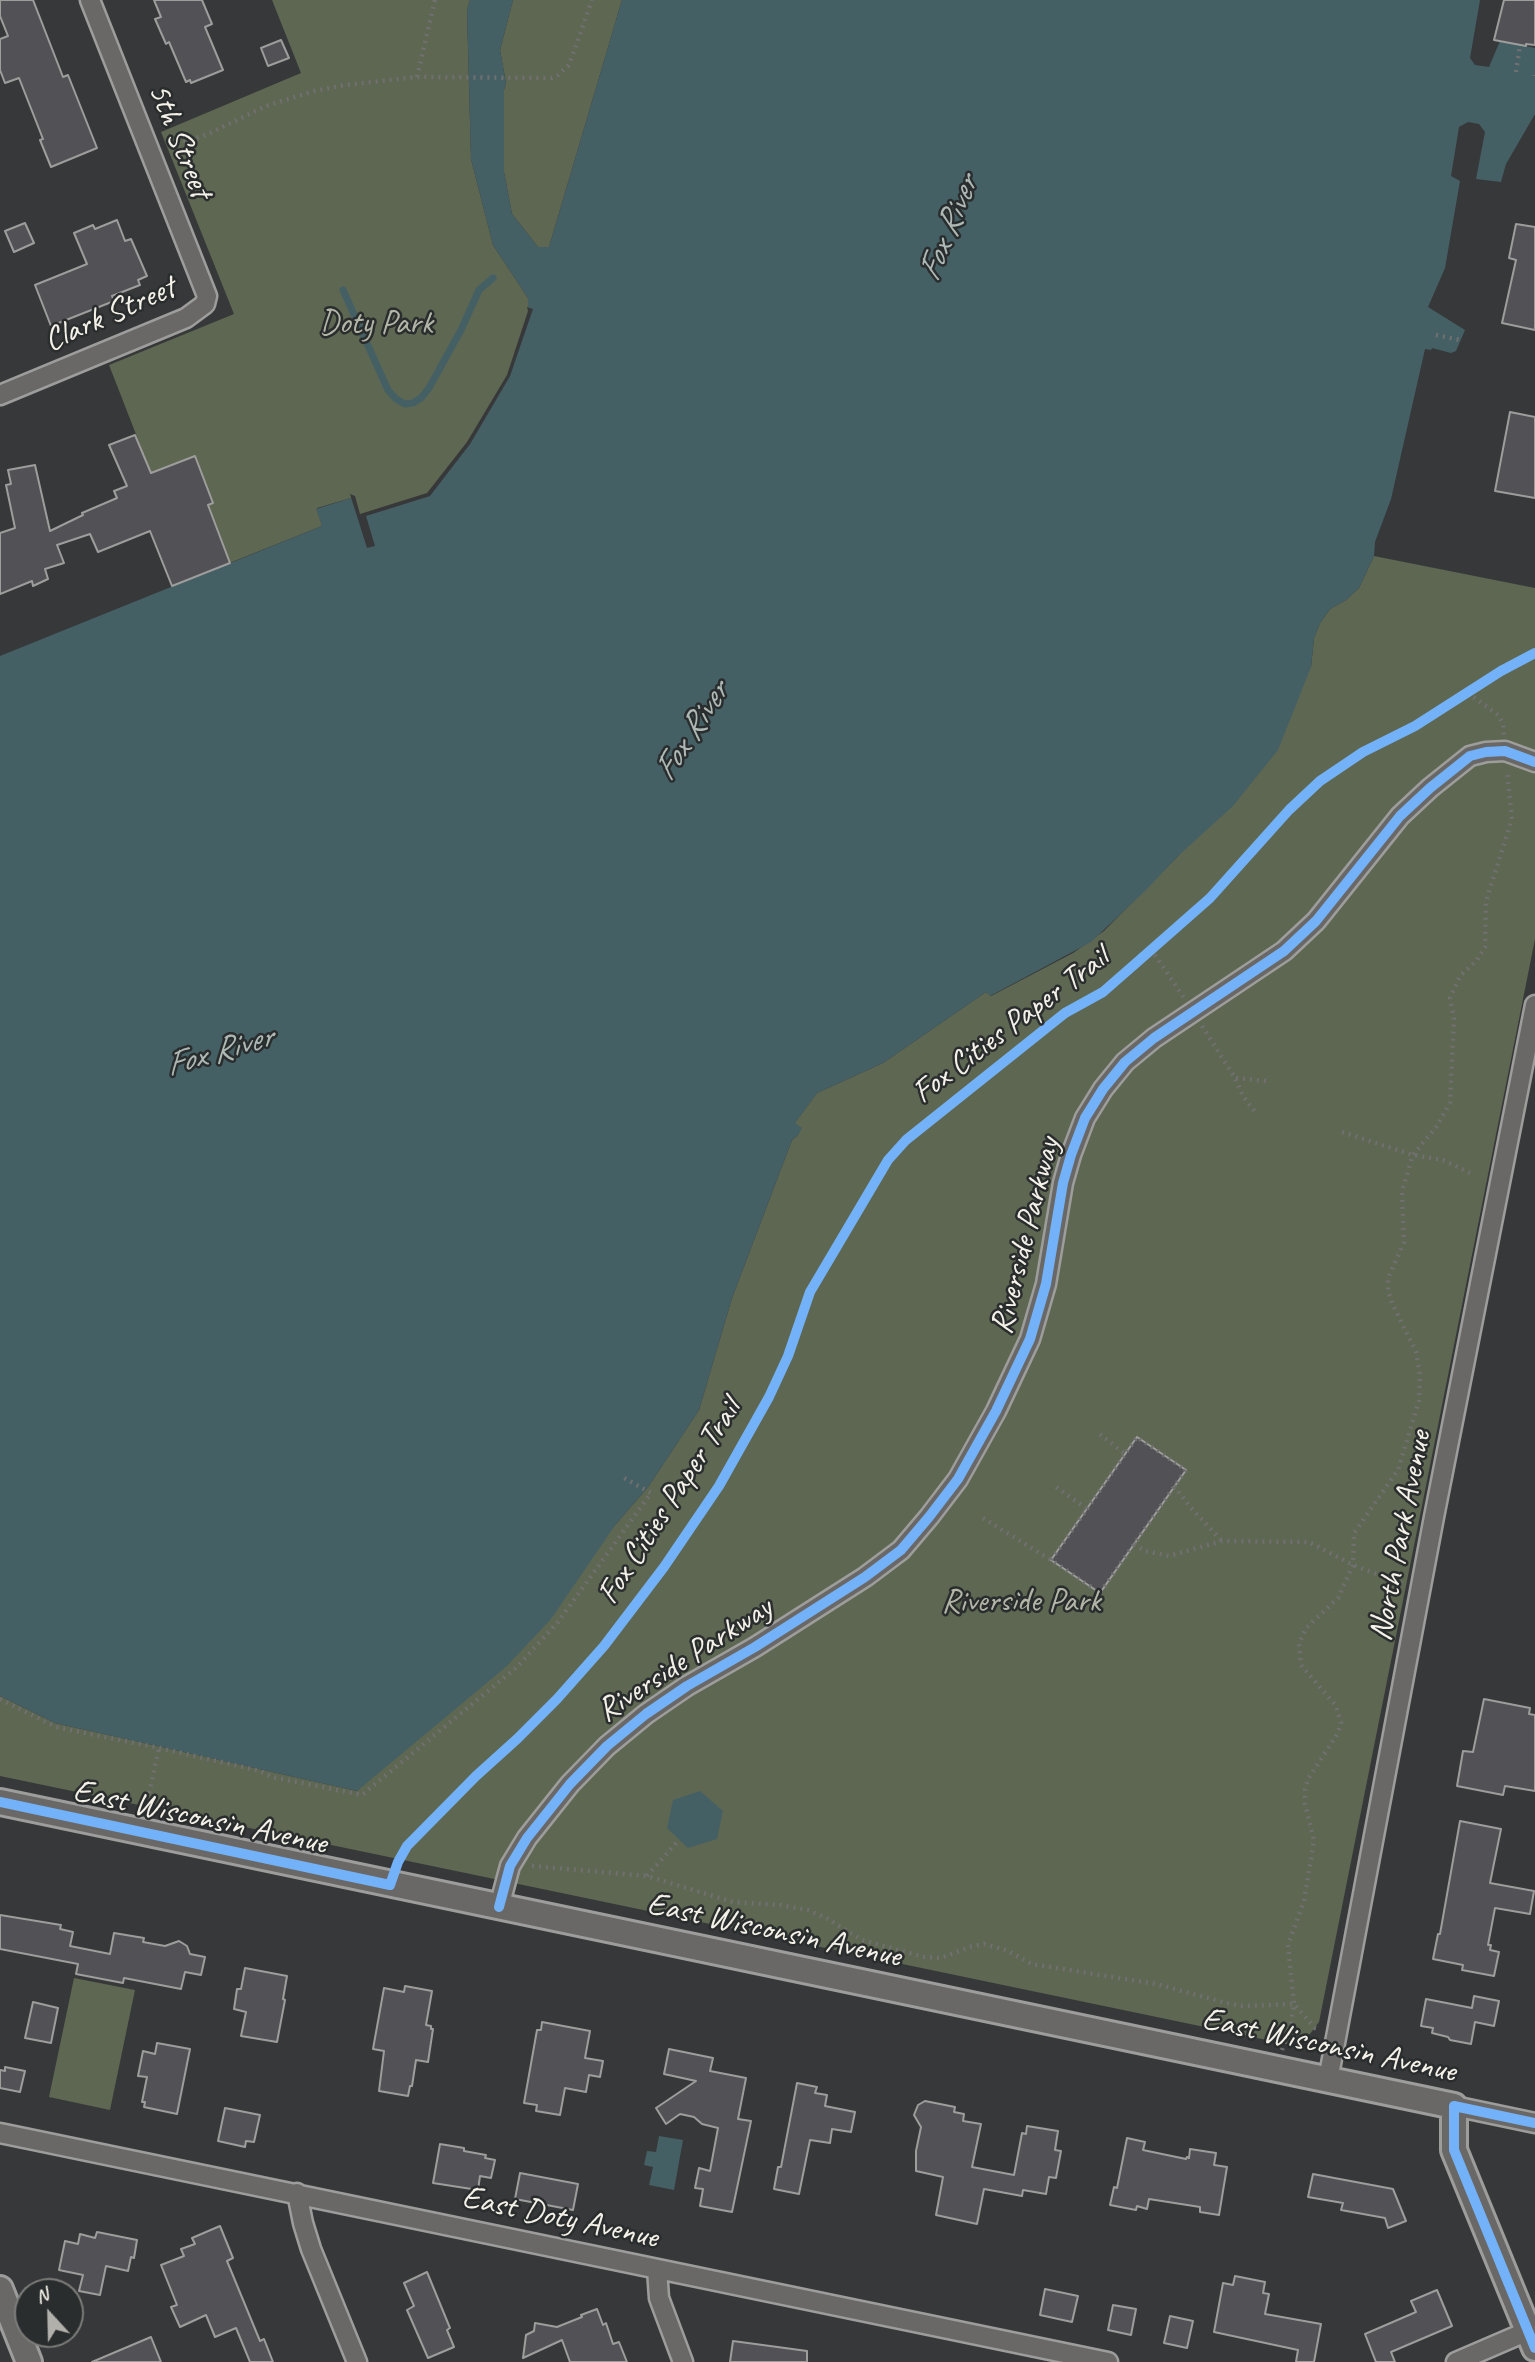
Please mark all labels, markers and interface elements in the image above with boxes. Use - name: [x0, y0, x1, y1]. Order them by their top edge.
- street label: 5th Street: [138, 78, 220, 204]
- water label: Fox River: [909, 170, 989, 288]
- street label: Clark Street: [38, 269, 182, 361]
- park label: Doty Park: [319, 304, 433, 344]
- water label: Fox River: [645, 675, 739, 789]
- street label: Fox Cities Paper Trail: [905, 939, 1117, 1113]
- water label: Fox River: [161, 1017, 277, 1087]
- street label: Riverside Parkway: [983, 1134, 1069, 1338]
- street label: Fox Cities Paper Trail: [589, 1392, 751, 1612]
- street label: North Park Avenue: [1361, 1428, 1441, 1644]
- park label: Riverside Park: [941, 1582, 1101, 1622]
- street label: Riverside Parkway: [590, 1589, 780, 1731]
- street label: East Wisconsin Avenue: [70, 1772, 330, 1864]
- street label: East Wisconsin Avenue: [644, 1885, 904, 1977]
- street label: East Wisconsin Avenue: [1199, 2000, 1459, 2092]
- street label: East Doty Avenue: [459, 2178, 661, 2258]
- north arrow: [14, 2278, 84, 2348]
- text: N: [32, 2282, 52, 2309]

